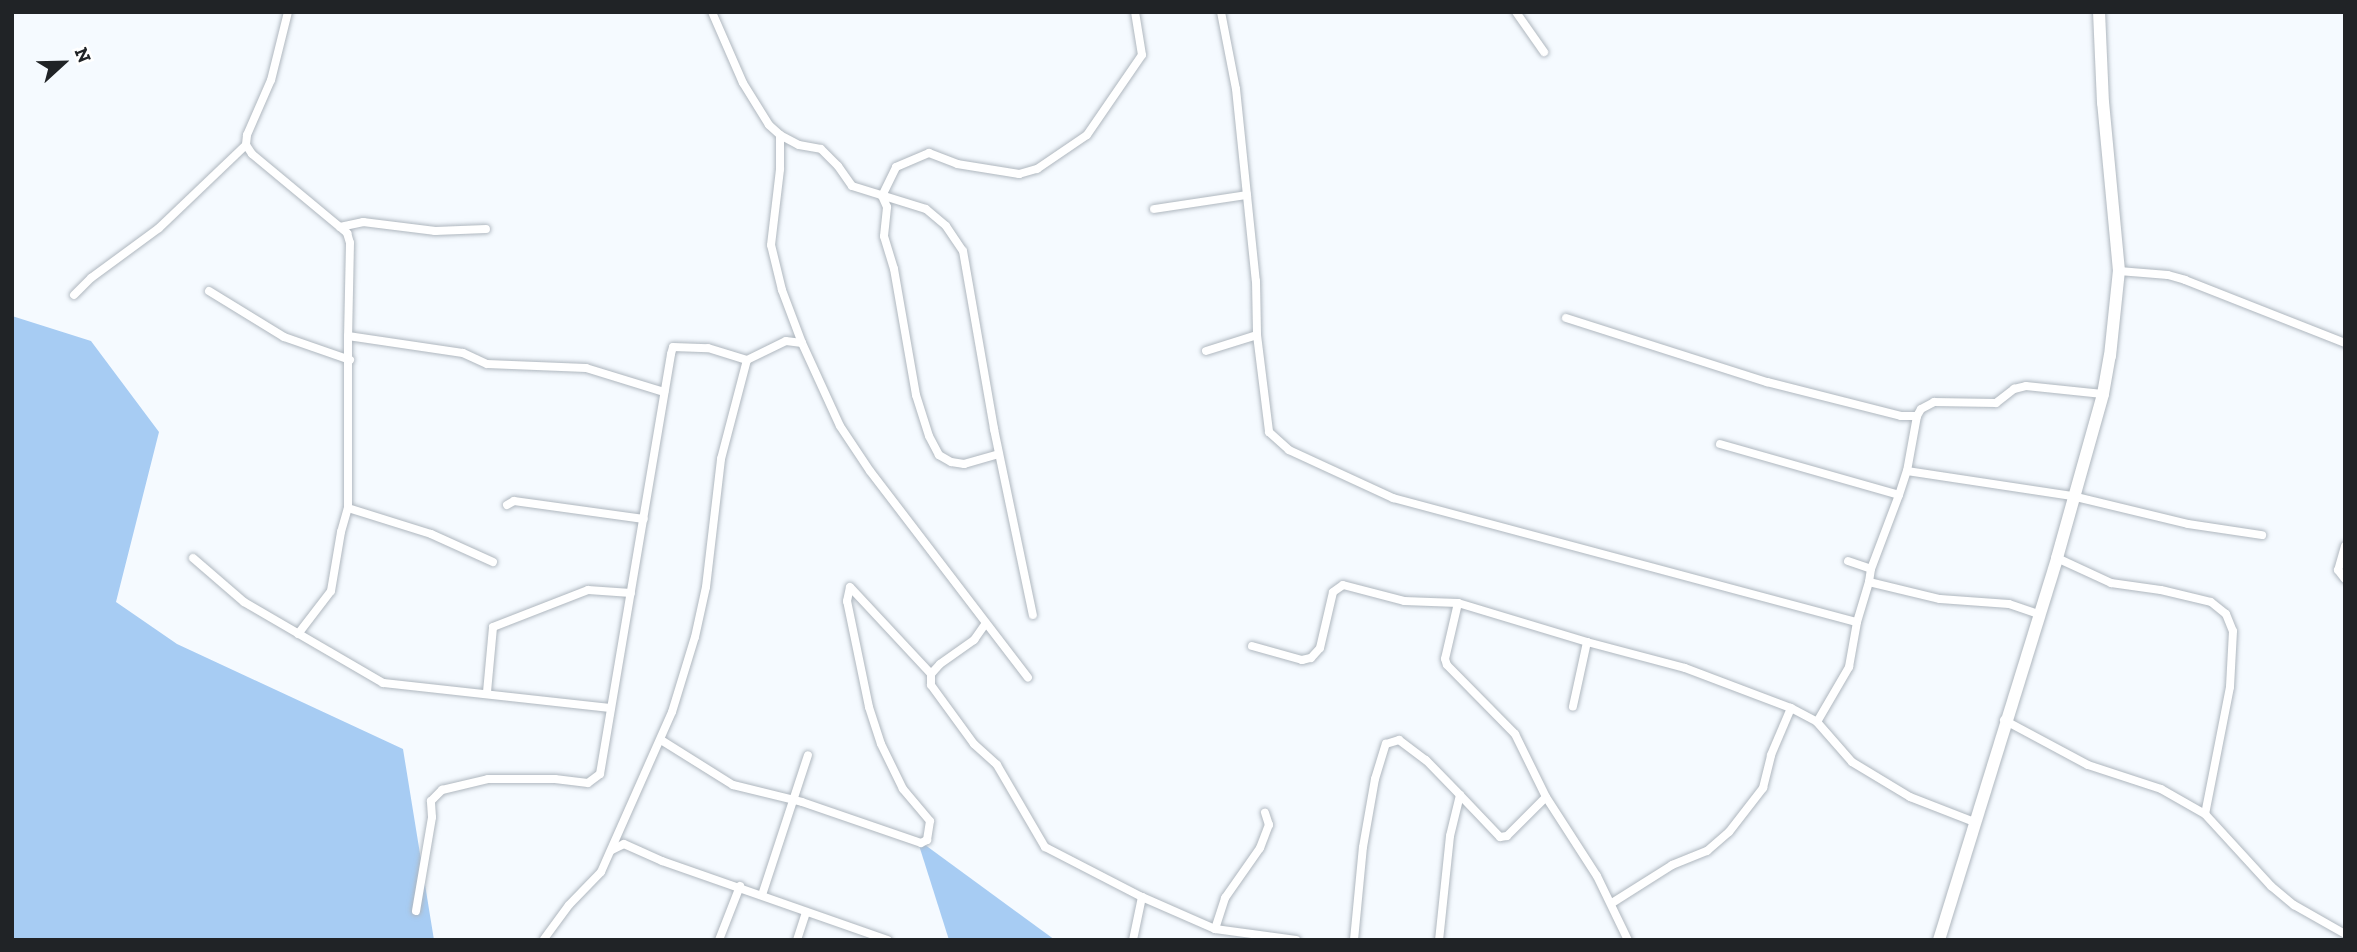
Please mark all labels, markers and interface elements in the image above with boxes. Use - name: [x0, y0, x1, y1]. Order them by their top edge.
- north arrow: [28, 28, 98, 98]
- text: N: [70, 44, 96, 66]

